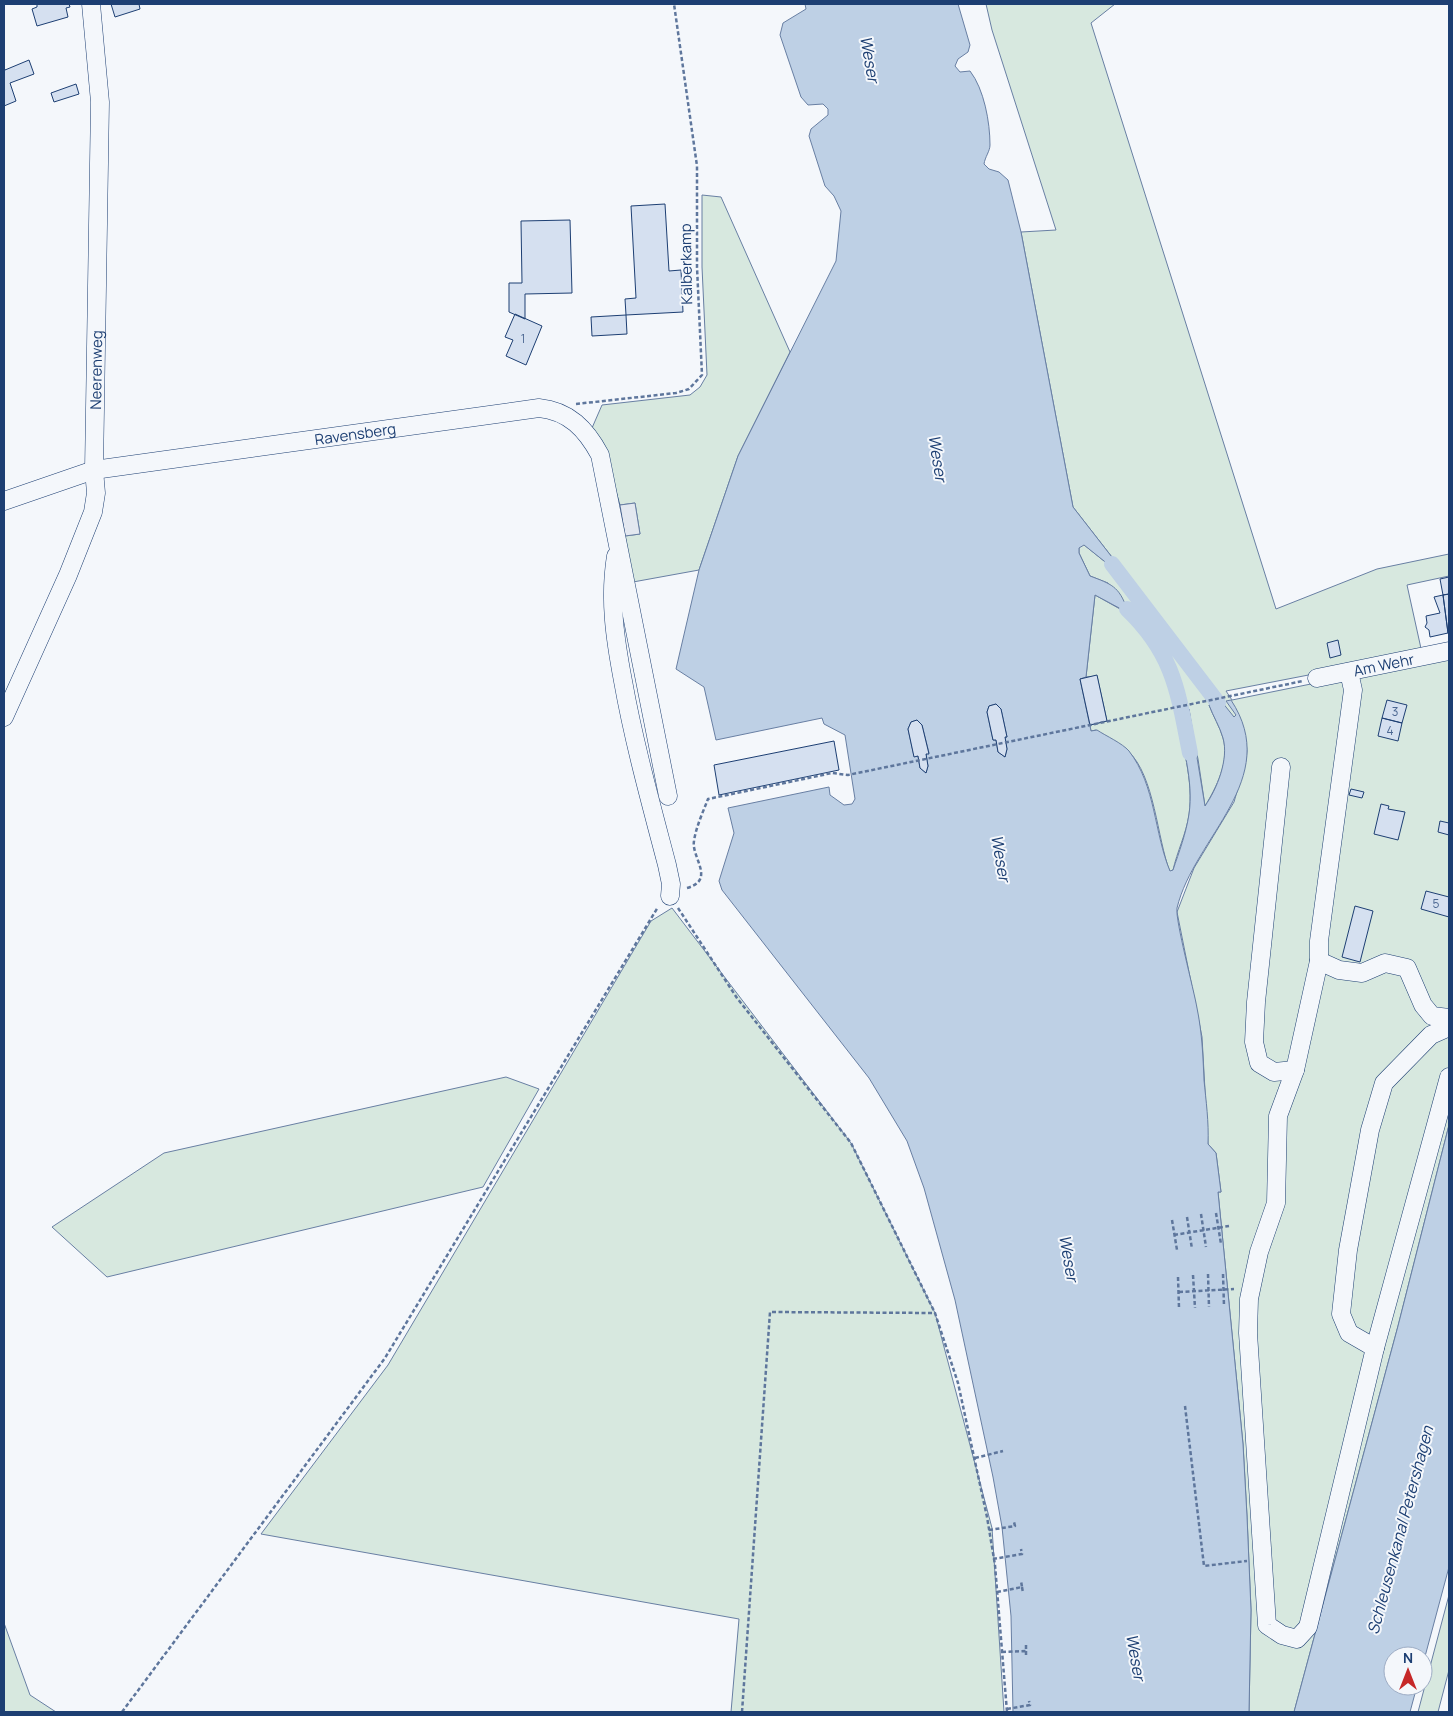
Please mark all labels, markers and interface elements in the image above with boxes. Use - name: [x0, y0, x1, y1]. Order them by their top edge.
- water label: Weser: [855, 34, 885, 86]
- street label: Kalberkamp: [675, 223, 697, 305]
- street label: Neerenweg: [84, 330, 107, 410]
- house number: 1: [521, 330, 525, 347]
- street label: Ravensberg: [313, 418, 397, 450]
- water label: Weser: [923, 433, 953, 485]
- street label: Am Wehr: [1351, 648, 1416, 681]
- house number: 3: [1392, 703, 1398, 720]
- house number: 4: [1386, 722, 1394, 739]
- water label: Weser: [986, 833, 1016, 885]
- house number: 5: [1433, 895, 1440, 912]
- water label: Weser: [1054, 1233, 1084, 1285]
- water label: Schleusenkanal Petershagen: [1362, 1423, 1439, 1637]
- water label: Weser: [1121, 1632, 1151, 1684]
- north arrow: [1383, 1646, 1433, 1696]
- text: N: [1403, 1648, 1413, 1667]

